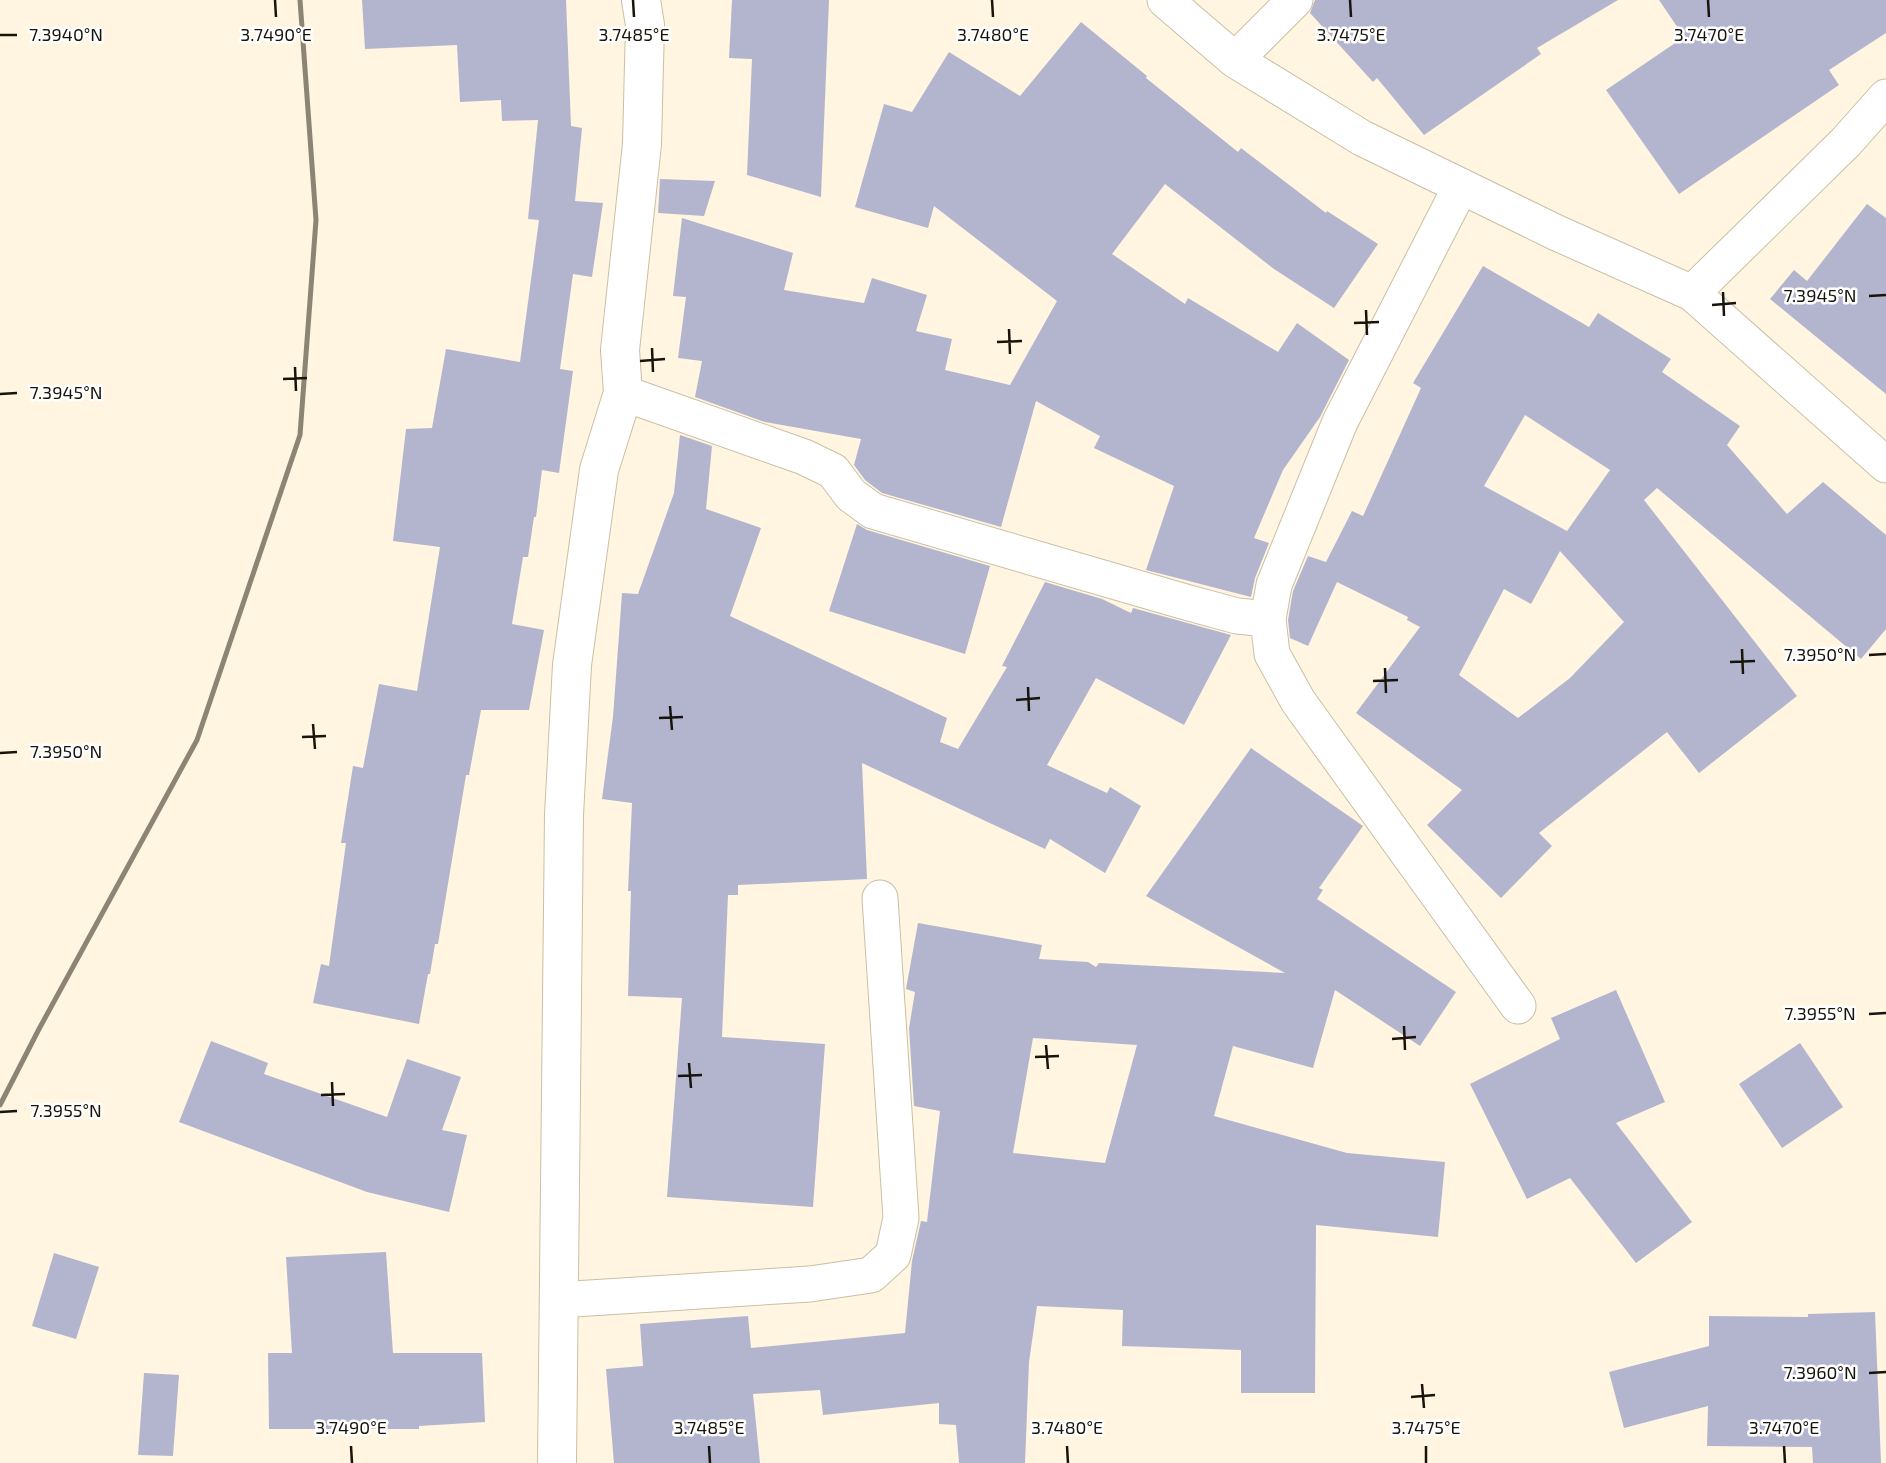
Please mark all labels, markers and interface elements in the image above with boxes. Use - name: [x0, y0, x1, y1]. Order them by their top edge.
- text: 7.3940°N: [29, 23, 103, 45]
- text: 3.7490°E: [240, 23, 312, 45]
- text: 3.7485°E: [599, 23, 669, 45]
- text: 3.7480°E: [957, 23, 1029, 45]
- text: 3.7475°E: [1316, 23, 1386, 45]
- text: 3.7470°E: [1674, 23, 1744, 45]
- text: 7.3945°N: [1784, 284, 1856, 306]
- text: 7.3945°N: [30, 381, 102, 403]
- text: 7.3950°N: [1784, 643, 1856, 665]
- text: 7.3950°N: [30, 740, 102, 762]
- text: 7.3955°N: [1784, 1002, 1856, 1024]
- text: 7.3955°N: [30, 1099, 102, 1121]
- text: 7.3960°N: [1783, 1361, 1857, 1383]
- text: 3.7490°E: [315, 1416, 387, 1438]
- text: 3.7485°E: [674, 1416, 744, 1438]
- text: 3.7480°E: [1031, 1416, 1103, 1438]
- text: 3.7475°E: [1391, 1416, 1461, 1438]
- text: 3.7470°E: [1749, 1416, 1819, 1438]

